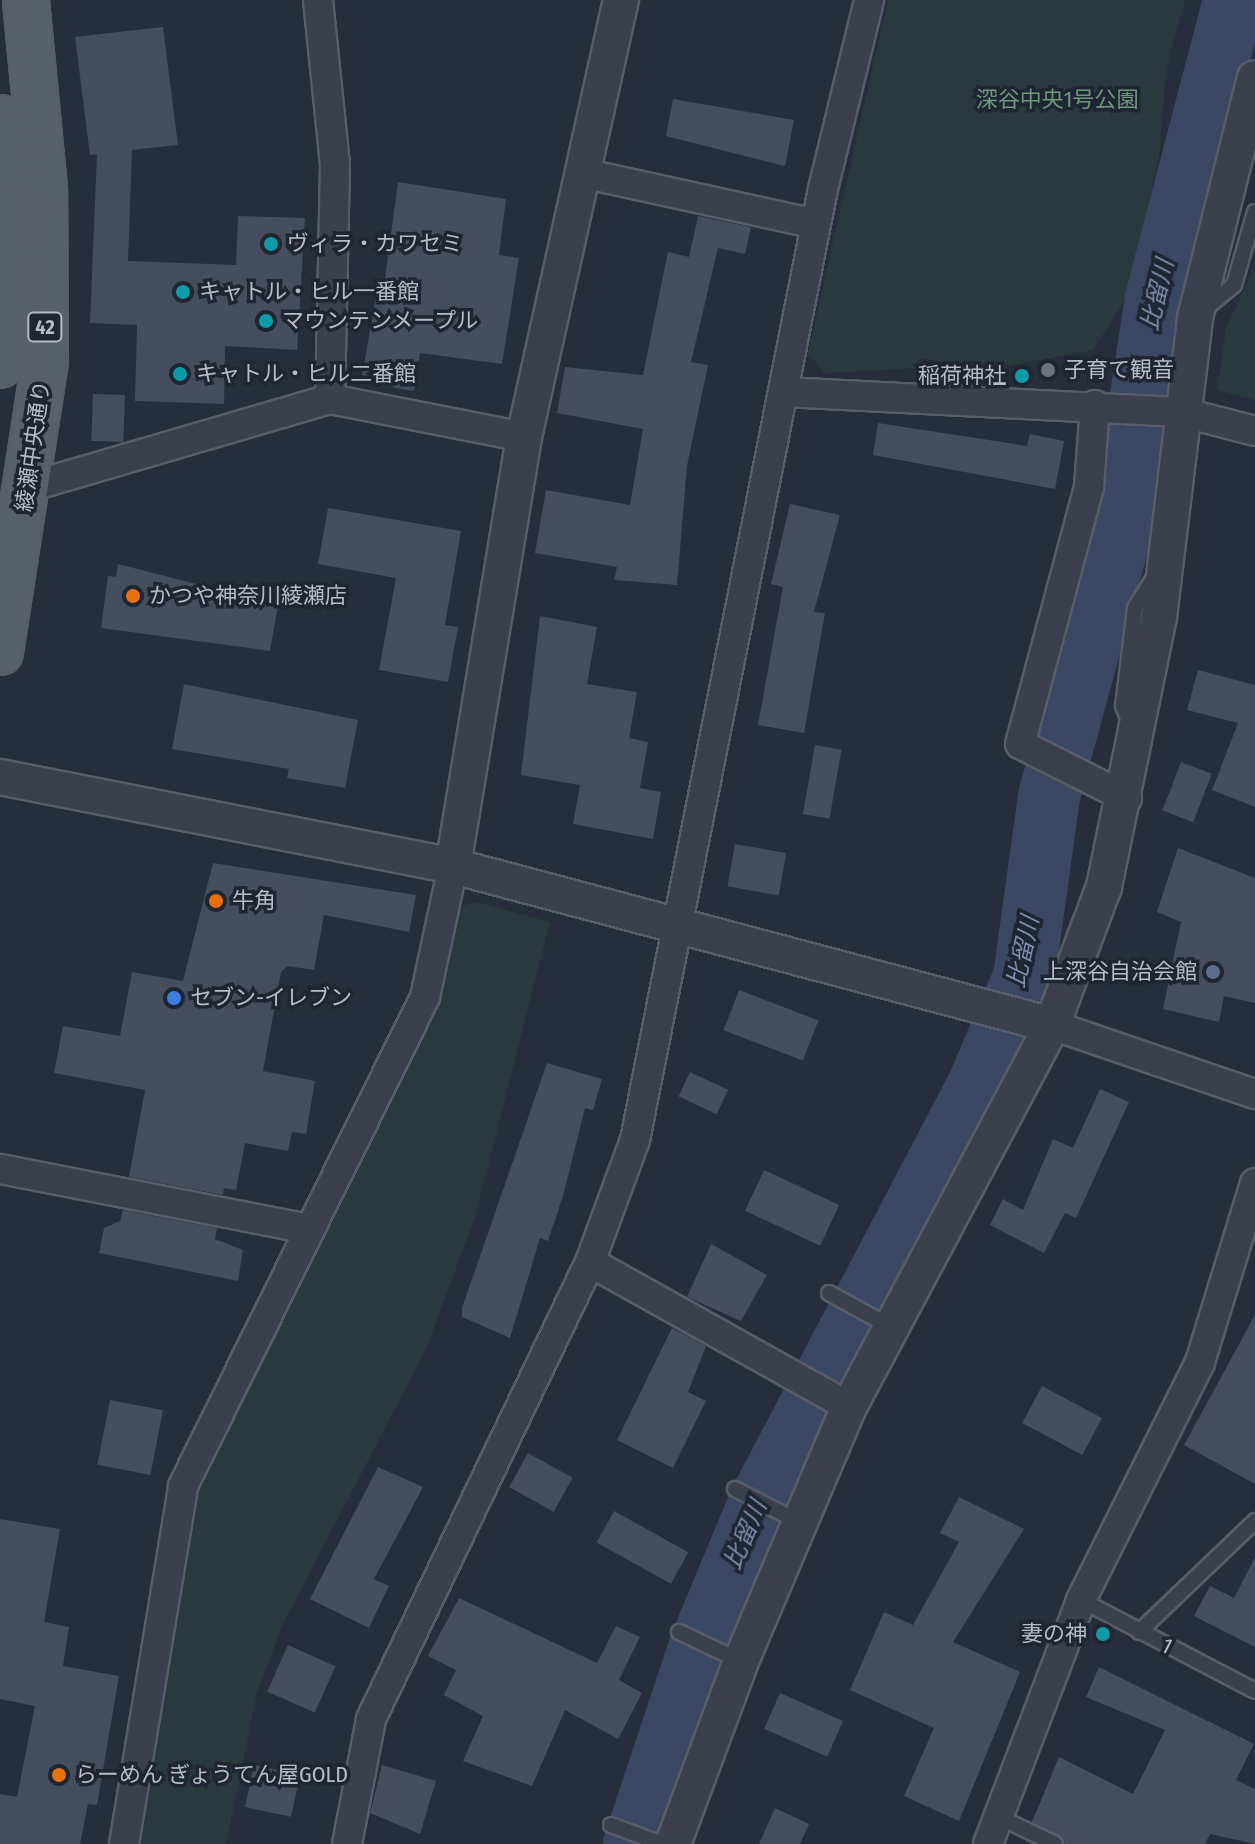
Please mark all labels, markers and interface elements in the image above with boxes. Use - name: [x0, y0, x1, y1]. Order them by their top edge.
- park label: 深谷中央1号公園: [976, 87, 1138, 113]
- place label: ヴィラ・カワセミ: [287, 231, 463, 257]
- marker: ヴィラ・カワセミ: [262, 235, 280, 253]
- water label: 比留川: [1136, 257, 1180, 333]
- place label: キャトル・ヒル一番館: [199, 279, 419, 305]
- marker: キャトル・ヒル一番館: [174, 283, 192, 301]
- place label: マウンテンメープル: [282, 308, 480, 334]
- road number: 42: [27, 311, 63, 343]
- marker: マウンテンメープル: [257, 312, 275, 330]
- place label: 子育て観音: [1064, 357, 1174, 383]
- place label: キャトル・ヒル二番館: [196, 361, 416, 387]
- marker: 子育て観音: [1039, 361, 1057, 379]
- place label: 稲荷神社: [918, 363, 1006, 389]
- marker: キャトル・ヒル二番館: [171, 365, 189, 383]
- marker: 稲荷神社: [1013, 367, 1031, 385]
- street label: 綾瀬中央通り: [11, 379, 55, 513]
- place label: かつや神奈川綾瀬店: [149, 583, 347, 609]
- marker: かつや神奈川綾瀬店: [124, 587, 142, 605]
- place label: 牛角: [232, 888, 276, 914]
- marker: 牛角: [207, 892, 225, 910]
- water label: 比留川: [1002, 914, 1046, 990]
- place label: 上深谷自治会館: [1043, 959, 1197, 985]
- marker: 上深谷自治会館: [1204, 963, 1222, 981]
- place label: セブン-イレブン: [190, 985, 352, 1011]
- marker: セブン-イレブン: [165, 989, 183, 1007]
- water label: 比留川: [719, 1496, 773, 1574]
- place label: 妻の神: [1021, 1621, 1087, 1647]
- marker: 妻の神: [1094, 1625, 1112, 1643]
- street label: 1: [1157, 1632, 1177, 1660]
- place label: らーめん ぎょうてん屋GOLD: [75, 1762, 349, 1788]
- marker: らーめん ぎょうてん屋GOLD: [50, 1766, 68, 1784]

